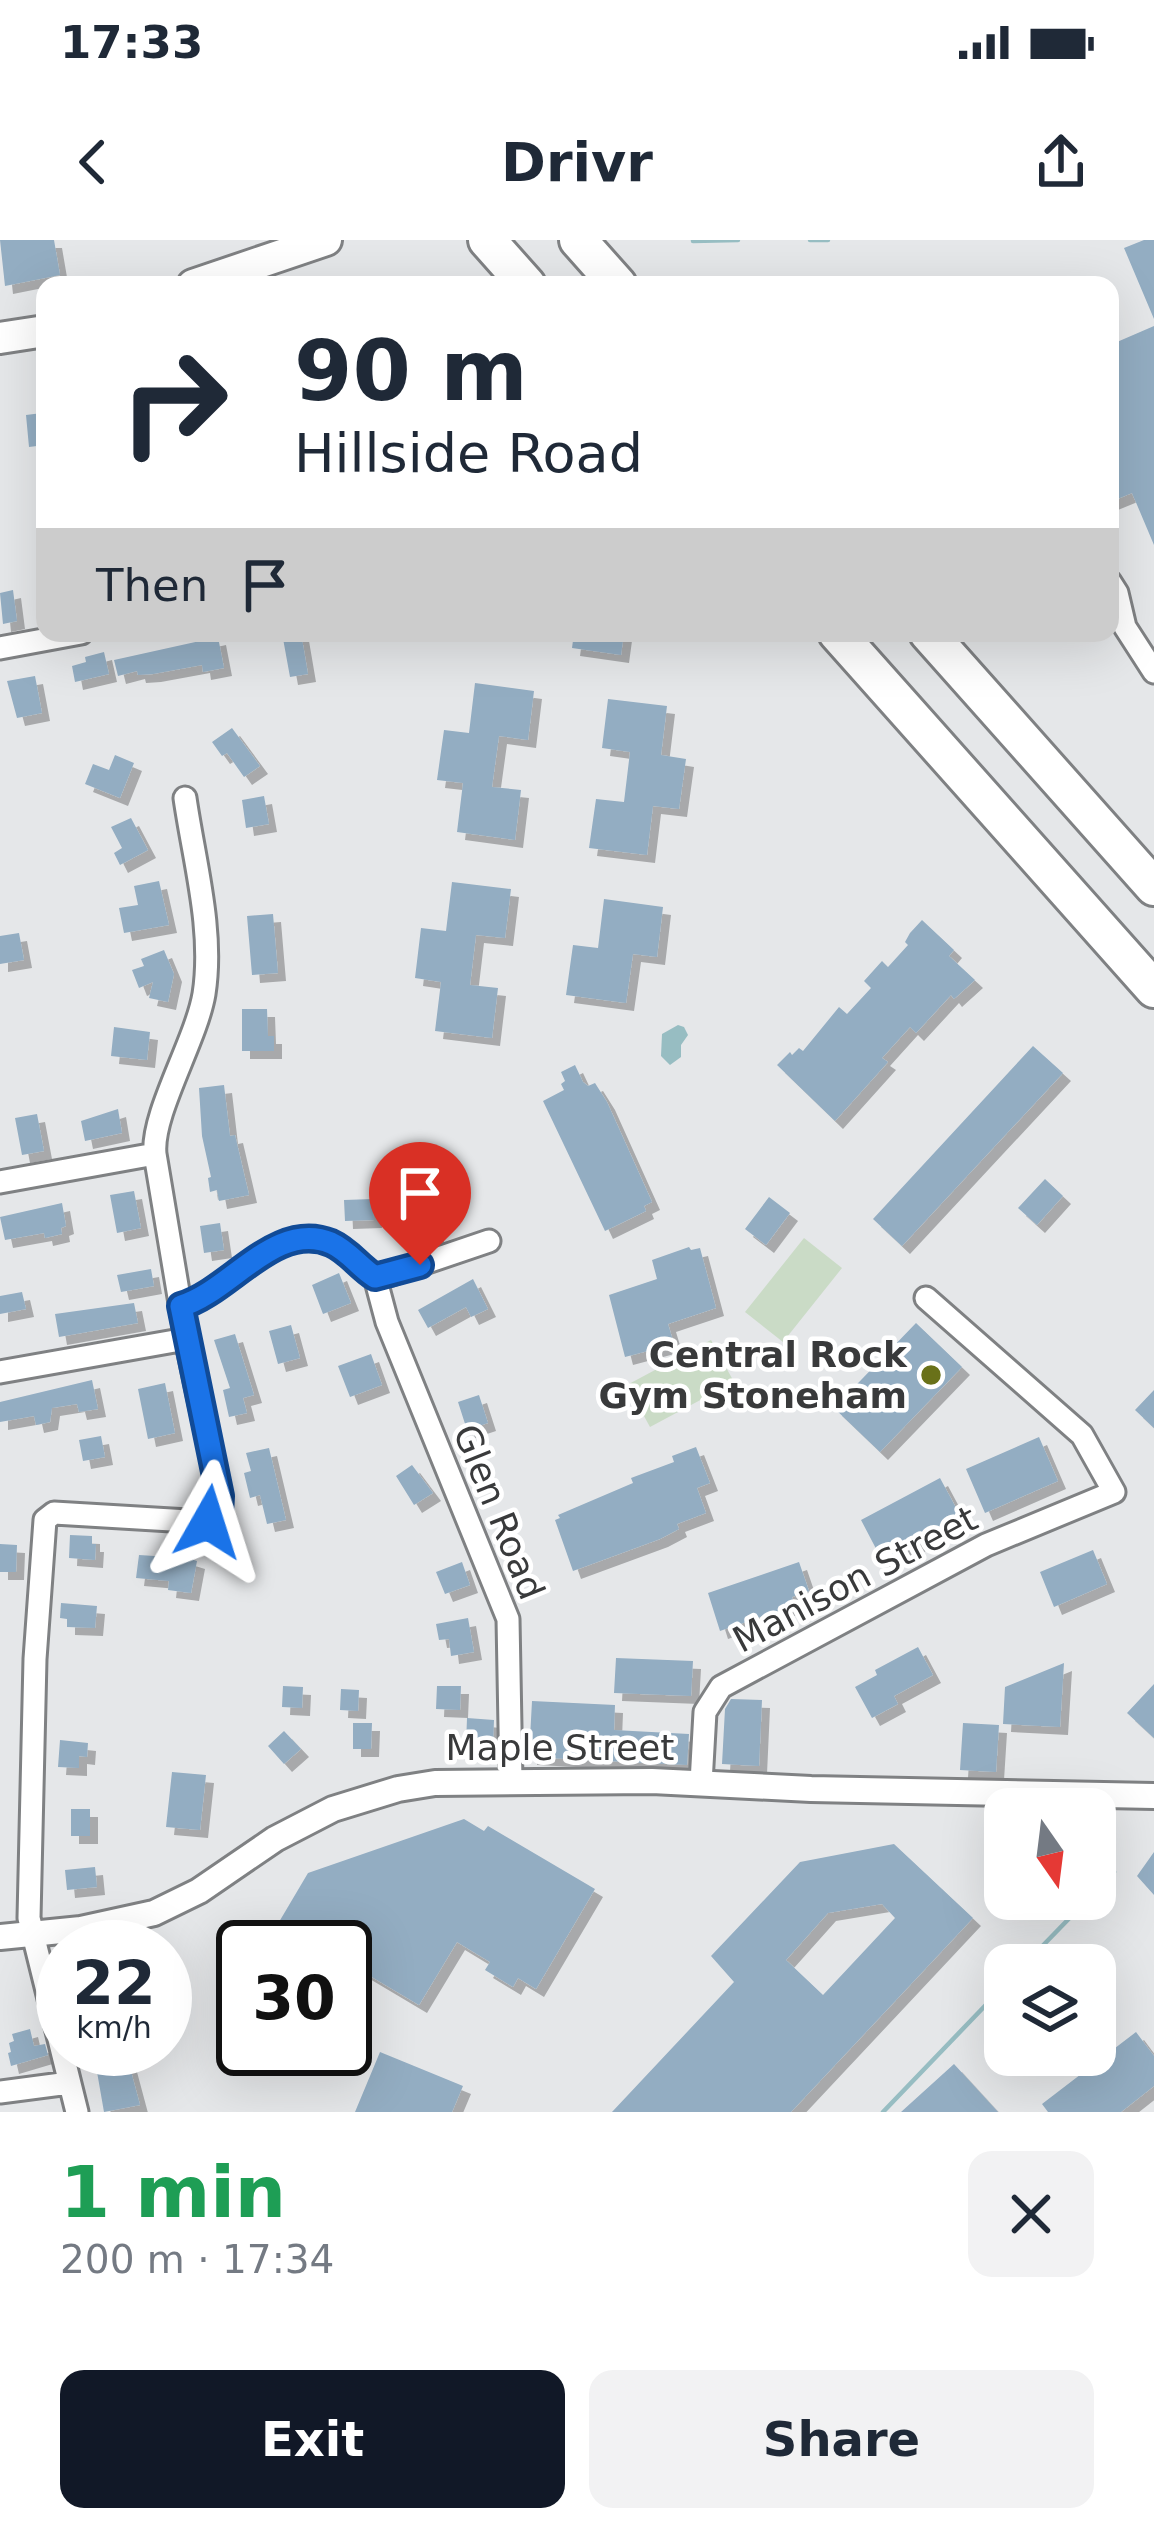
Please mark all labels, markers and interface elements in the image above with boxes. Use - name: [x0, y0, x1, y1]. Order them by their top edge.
- text: 17:33: [60, 16, 203, 69]
- icon: back: [60, 129, 126, 195]
- icon: share: [1028, 129, 1094, 195]
- text: Drivr: [501, 131, 653, 194]
- text: 90 m: [294, 322, 528, 420]
- icon: right: [96, 324, 252, 480]
- text: Hillside Road: [294, 422, 643, 485]
- icon: arrive: [232, 552, 298, 618]
- text: Then: [96, 559, 208, 612]
- pin: [369, 1142, 471, 1265]
- icon: arrive: [387, 1160, 453, 1226]
- place label: Central Rock Gym Stoneham: [599, 1334, 908, 1416]
- marker: Central Rock Gym Stoneham: [918, 1362, 944, 1388]
- street label: Glen Road: [445, 1419, 553, 1605]
- position arrow: [145, 1459, 271, 1585]
- street label: Manison Street: [726, 1497, 984, 1661]
- street label: Maple Street: [446, 1727, 674, 1768]
- north arrow: [984, 1788, 1116, 1920]
- map controls: [984, 1788, 1116, 2076]
- speed limit sign: 30: [216, 1920, 372, 2076]
- button: layers: [984, 1944, 1116, 2076]
- text: 22: [72, 1948, 156, 2018]
- text: km/h: [76, 2010, 152, 2045]
- text: 1 min: [60, 2150, 286, 2234]
- button: close: [968, 2151, 1094, 2277]
- text: 200 m · 17:34: [60, 2237, 334, 2282]
- button: Exit: [60, 2370, 565, 2508]
- button: Share: [589, 2370, 1094, 2508]

